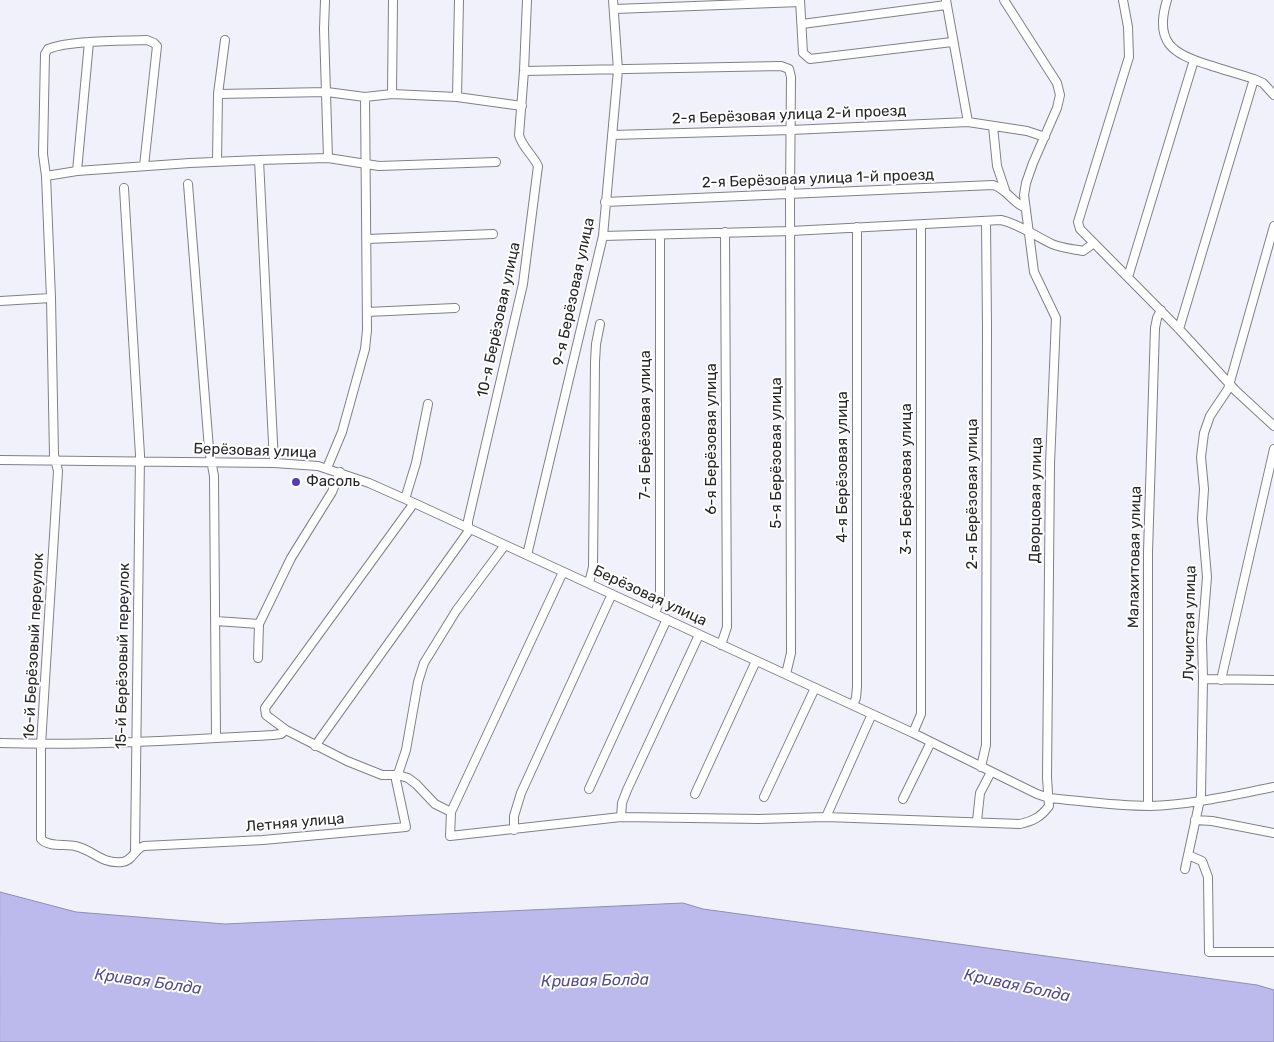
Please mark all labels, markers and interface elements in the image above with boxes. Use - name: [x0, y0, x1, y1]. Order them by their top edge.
- street label: 2-я Берёзовая улица 2-й проезд: [671, 102, 907, 128]
- street label: 2-я Берёзовая улица 1-й проезд: [701, 166, 935, 192]
- street label: 9-я Берёзовая улица: [549, 216, 599, 368]
- street label: 10-я Берёзовая улица: [474, 241, 524, 399]
- street label: 7-я Берёзовая улица: [637, 350, 655, 500]
- street label: 6-я Берёзовая улица: [703, 363, 721, 515]
- street label: 5-я Берёзовая улица: [768, 377, 786, 529]
- street label: 4-я Берёзовая улица: [834, 391, 852, 543]
- street label: 3-я Берёзовая улица: [898, 403, 916, 555]
- street label: 2-я Берёзовая улица: [964, 419, 982, 569]
- street label: Дворцовая улица: [1026, 437, 1046, 563]
- street label: Берёзовая улица: [193, 440, 317, 462]
- place label: Фасоль: [306, 473, 360, 491]
- marker: Фасоль: [290, 476, 302, 488]
- street label: Малахитовая улица: [1125, 486, 1145, 628]
- street label: 16-й Берёзовый переулок: [20, 552, 48, 740]
- street label: Берёзовая улица: [590, 562, 710, 630]
- street label: 15-й Берёзовый переулок: [112, 563, 134, 749]
- street label: Лучистая улица: [1180, 565, 1200, 681]
- street label: Летняя улица: [245, 810, 345, 836]
- water label: Кривая Болда: [93, 965, 203, 999]
- water label: Кривая Болда: [962, 965, 1072, 1007]
- water label: Кривая Болда: [541, 970, 649, 992]

